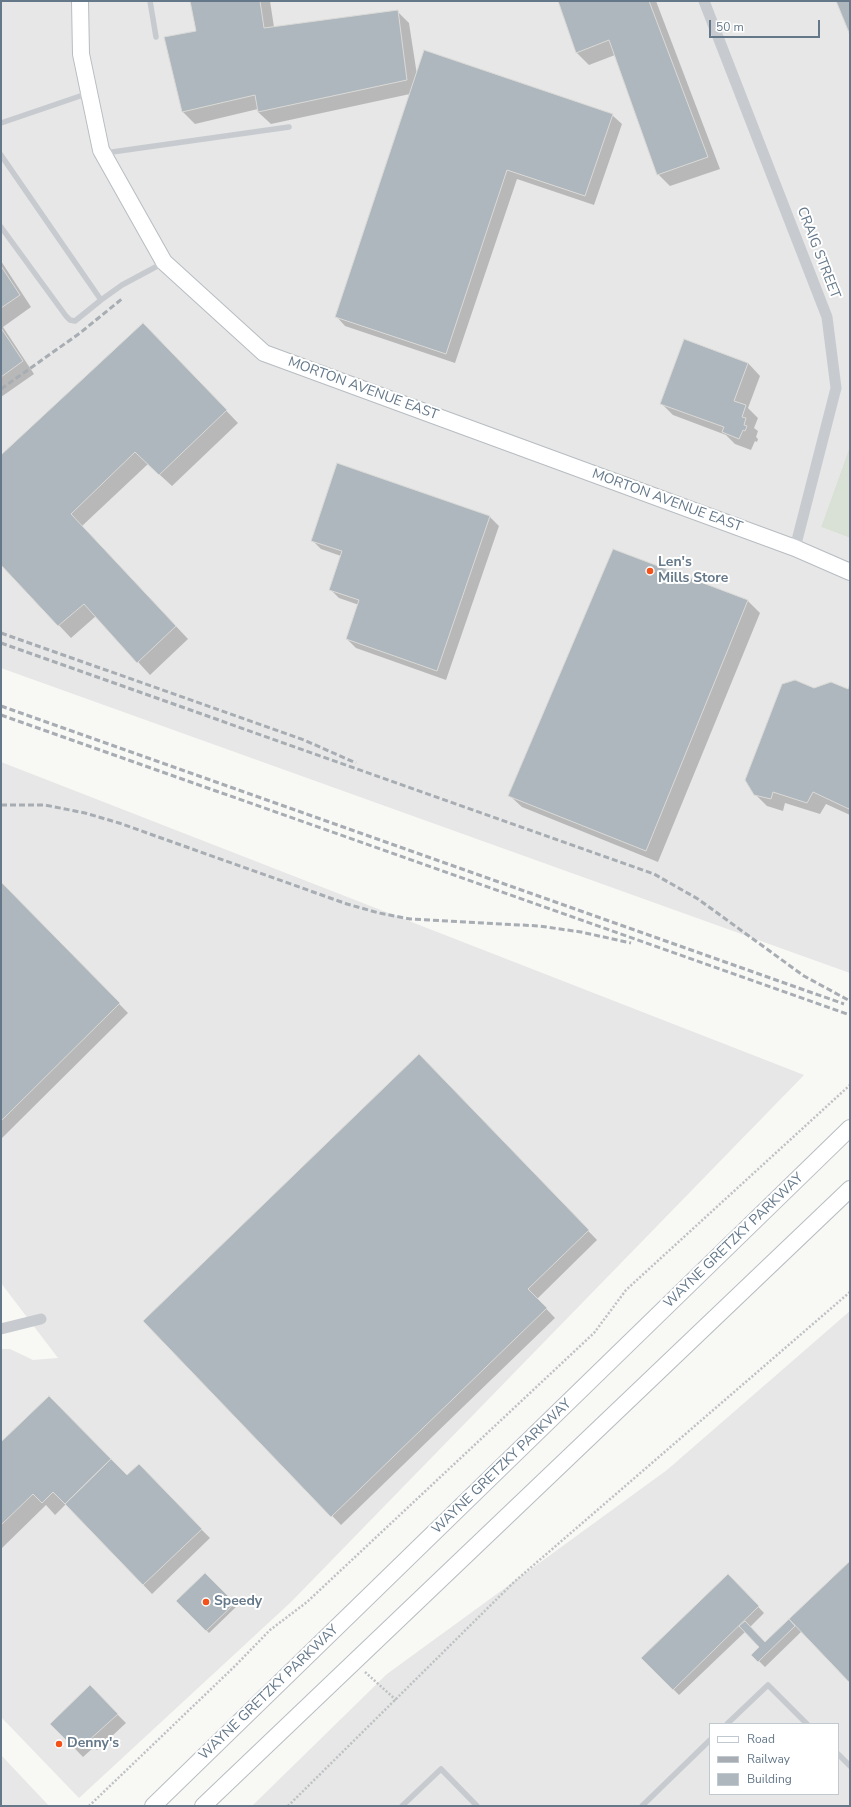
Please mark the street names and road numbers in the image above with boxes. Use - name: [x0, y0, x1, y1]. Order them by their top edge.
- street label: CRAIG STREET: [793, 205, 843, 301]
- street label: MORTON AVENUE EAST: [286, 354, 440, 424]
- street label: MORTON AVENUE EAST: [590, 466, 744, 536]
- street label: WAYNE GRETZKY PARKWAY: [661, 1170, 807, 1312]
- street label: WAYNE GRETZKY PARKWAY: [429, 1396, 575, 1538]
- street label: WAYNE GRETZKY PARKWAY: [196, 1622, 342, 1764]

